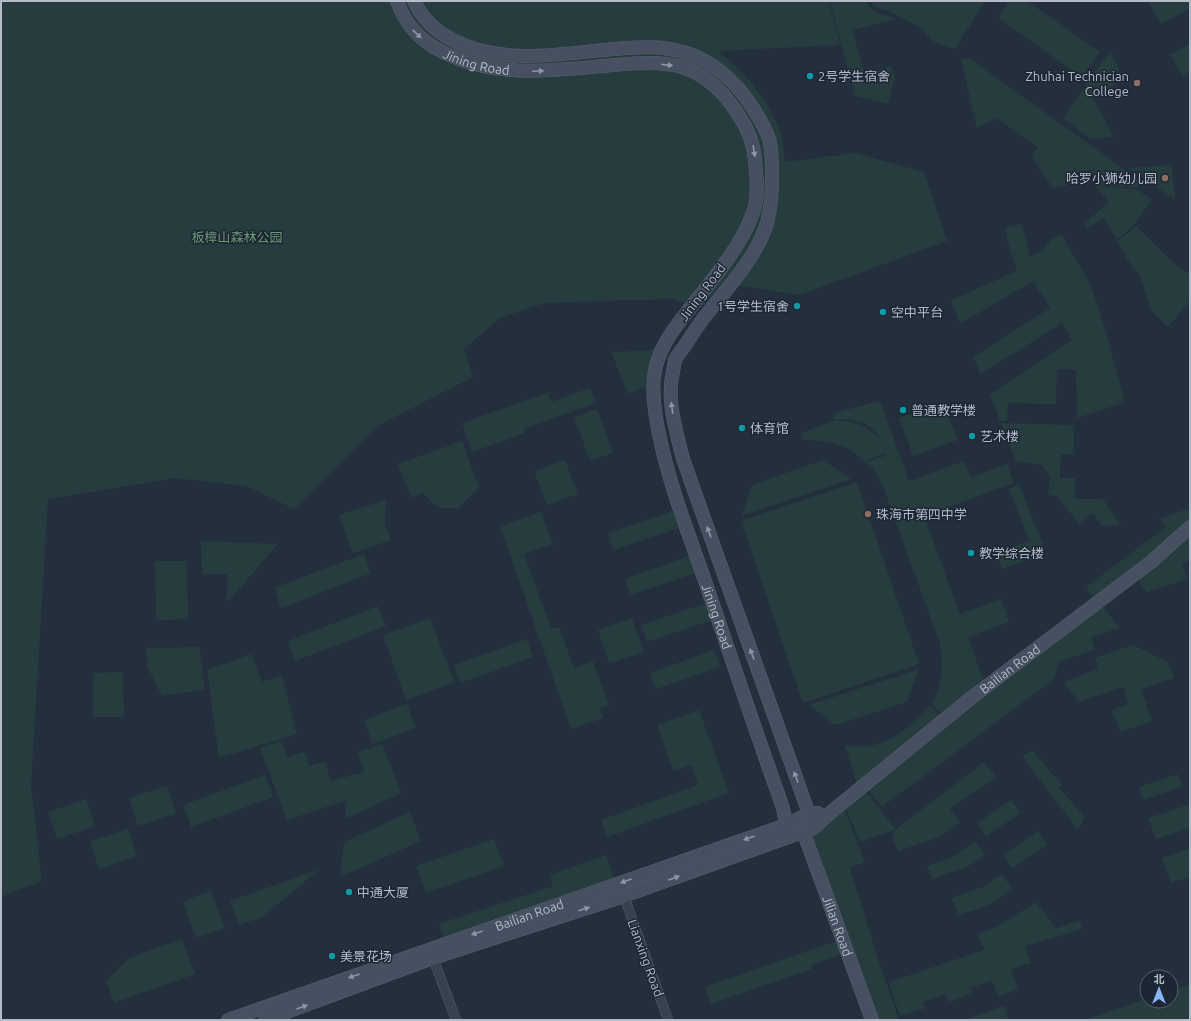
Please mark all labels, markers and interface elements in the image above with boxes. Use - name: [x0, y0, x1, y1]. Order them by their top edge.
- one-way arrow: [412, 29, 422, 39]
- street label: Jining Road: [441, 46, 510, 77]
- one-way arrow: [661, 62, 674, 68]
- one-way arrow: [532, 68, 544, 75]
- place label: 2号学生宿舍: [818, 69, 890, 83]
- place label: Zhuhai Technician College: [1025, 69, 1129, 98]
- marker: 2号学生宿舍: [805, 71, 815, 81]
- marker: Zhuhai Technician College: [1132, 78, 1142, 88]
- one-way arrow: [751, 144, 757, 157]
- place label: 哈罗小狮幼儿园: [1066, 171, 1157, 185]
- marker: 哈罗小狮幼儿园: [1160, 173, 1170, 183]
- park label: 板樟山森林公园: [191, 230, 283, 244]
- street label: Jining Road: [676, 261, 728, 323]
- place label: 1号学生宿舍: [717, 299, 789, 313]
- marker: 1号学生宿舍: [792, 301, 802, 311]
- place label: 空中平台: [891, 305, 943, 319]
- marker: 空中平台: [878, 307, 888, 317]
- one-way arrow: [669, 402, 675, 414]
- place label: 普通教学楼: [911, 403, 976, 417]
- marker: 普通教学楼: [898, 405, 908, 415]
- place label: 体育馆: [750, 421, 789, 435]
- marker: 体育馆: [737, 423, 747, 433]
- place label: 艺术楼: [980, 429, 1019, 443]
- marker: 艺术楼: [967, 431, 977, 441]
- place label: 珠海市第四中学: [876, 507, 967, 521]
- marker: 珠海市第四中学: [863, 509, 873, 519]
- one-way arrow: [705, 526, 711, 538]
- place label: 教学综合楼: [979, 546, 1044, 560]
- marker: 教学综合楼: [966, 548, 976, 558]
- street label: Jining Road: [699, 582, 735, 651]
- street label: Bailian Road: [977, 642, 1043, 696]
- one-way arrow: [749, 648, 755, 660]
- one-way arrow: [793, 770, 799, 782]
- one-way arrow: [742, 835, 754, 841]
- one-way arrow: [668, 875, 680, 881]
- one-way arrow: [620, 879, 632, 885]
- place label: 中通大厦: [357, 885, 409, 899]
- marker: 中通大厦: [344, 887, 354, 897]
- street label: Jilian Road: [820, 894, 855, 958]
- street label: Bailian Road: [493, 896, 565, 933]
- one-way arrow: [578, 906, 590, 912]
- street label: Lianxing Road: [625, 917, 667, 999]
- one-way arrow: [471, 931, 483, 937]
- place label: 美景花场: [340, 949, 392, 963]
- marker: 美景花场: [327, 951, 337, 961]
- north arrow: [1139, 969, 1179, 1009]
- one-way arrow: [348, 973, 360, 979]
- text: 北: [1154, 973, 1165, 985]
- one-way arrow: [296, 1003, 308, 1009]

